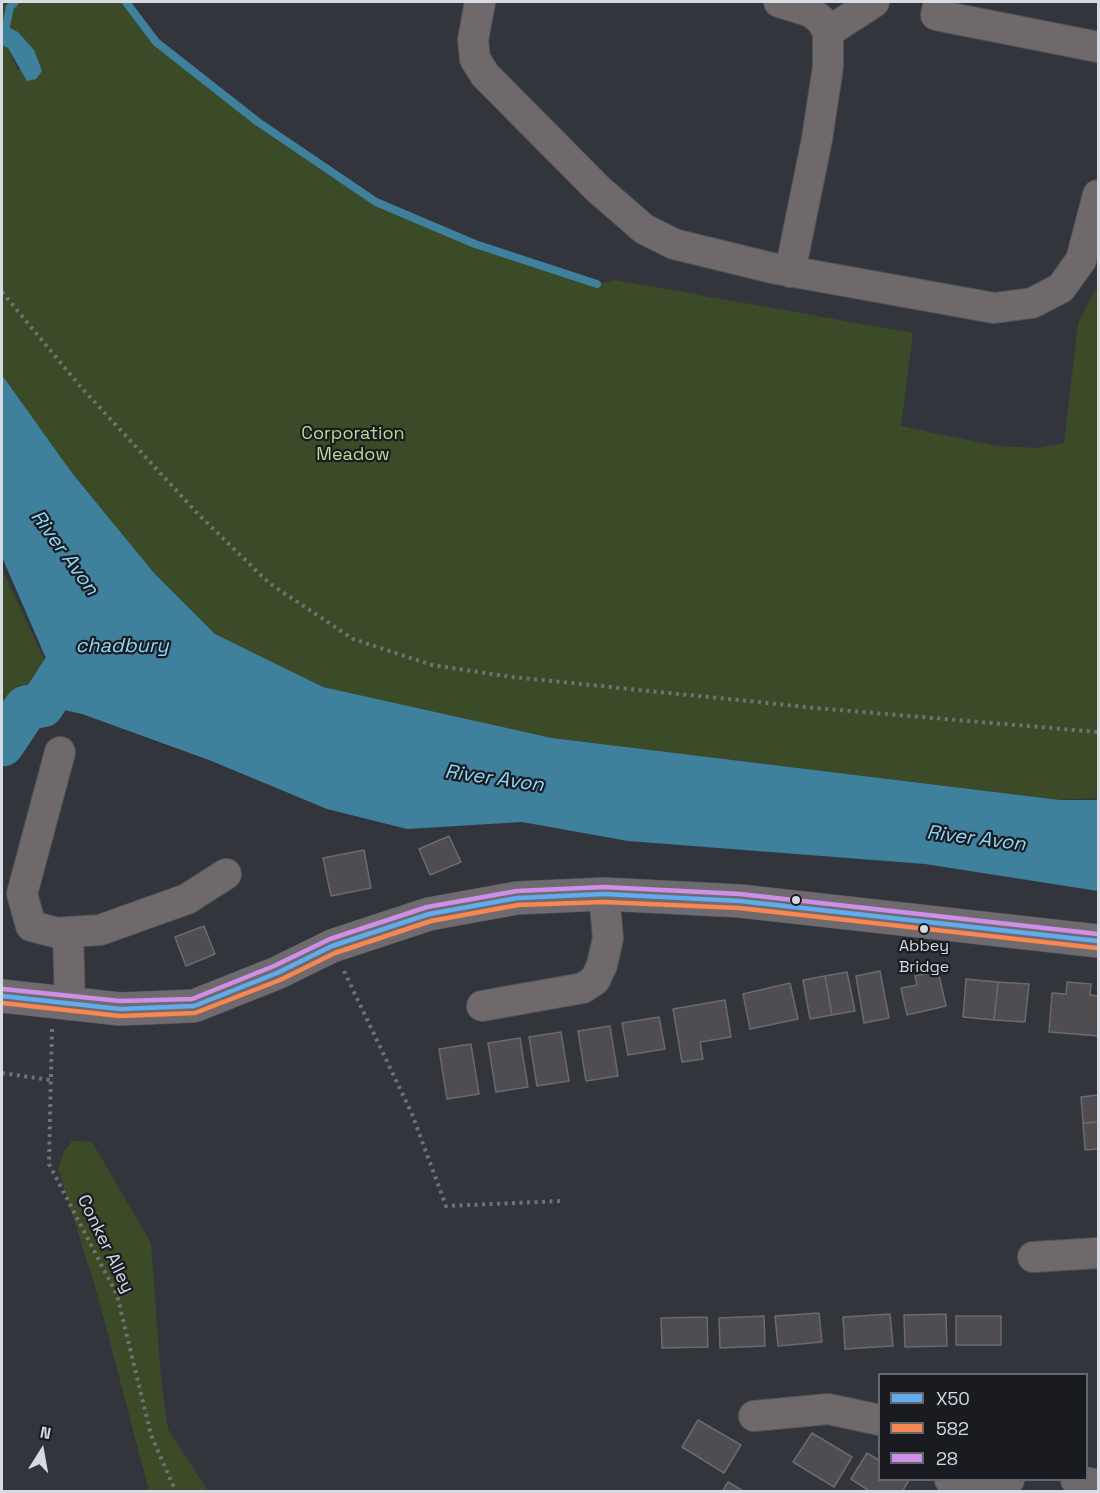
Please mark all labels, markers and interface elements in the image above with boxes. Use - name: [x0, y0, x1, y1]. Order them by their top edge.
- park label: Corporation Meadow: [301, 423, 405, 466]
- water label: River Avon: [25, 506, 103, 600]
- water label: chadbury: [75, 635, 169, 659]
- water label: River Avon: [443, 760, 545, 798]
- water label: River Avon: [925, 821, 1027, 857]
- unlabelled marker: [790, 894, 802, 906]
- marker: Abbey Bridge: [918, 923, 930, 935]
- place label: Abbey Bridge: [899, 937, 949, 975]
- street label: Conker Alley: [72, 1191, 138, 1297]
- legend: [878, 1373, 1088, 1481]
- text: X50: [936, 1387, 970, 1410]
- text: 582: [936, 1417, 969, 1440]
- north arrow: [12, 1421, 72, 1481]
- text: N: [38, 1422, 53, 1444]
- text: 28: [936, 1447, 958, 1470]

